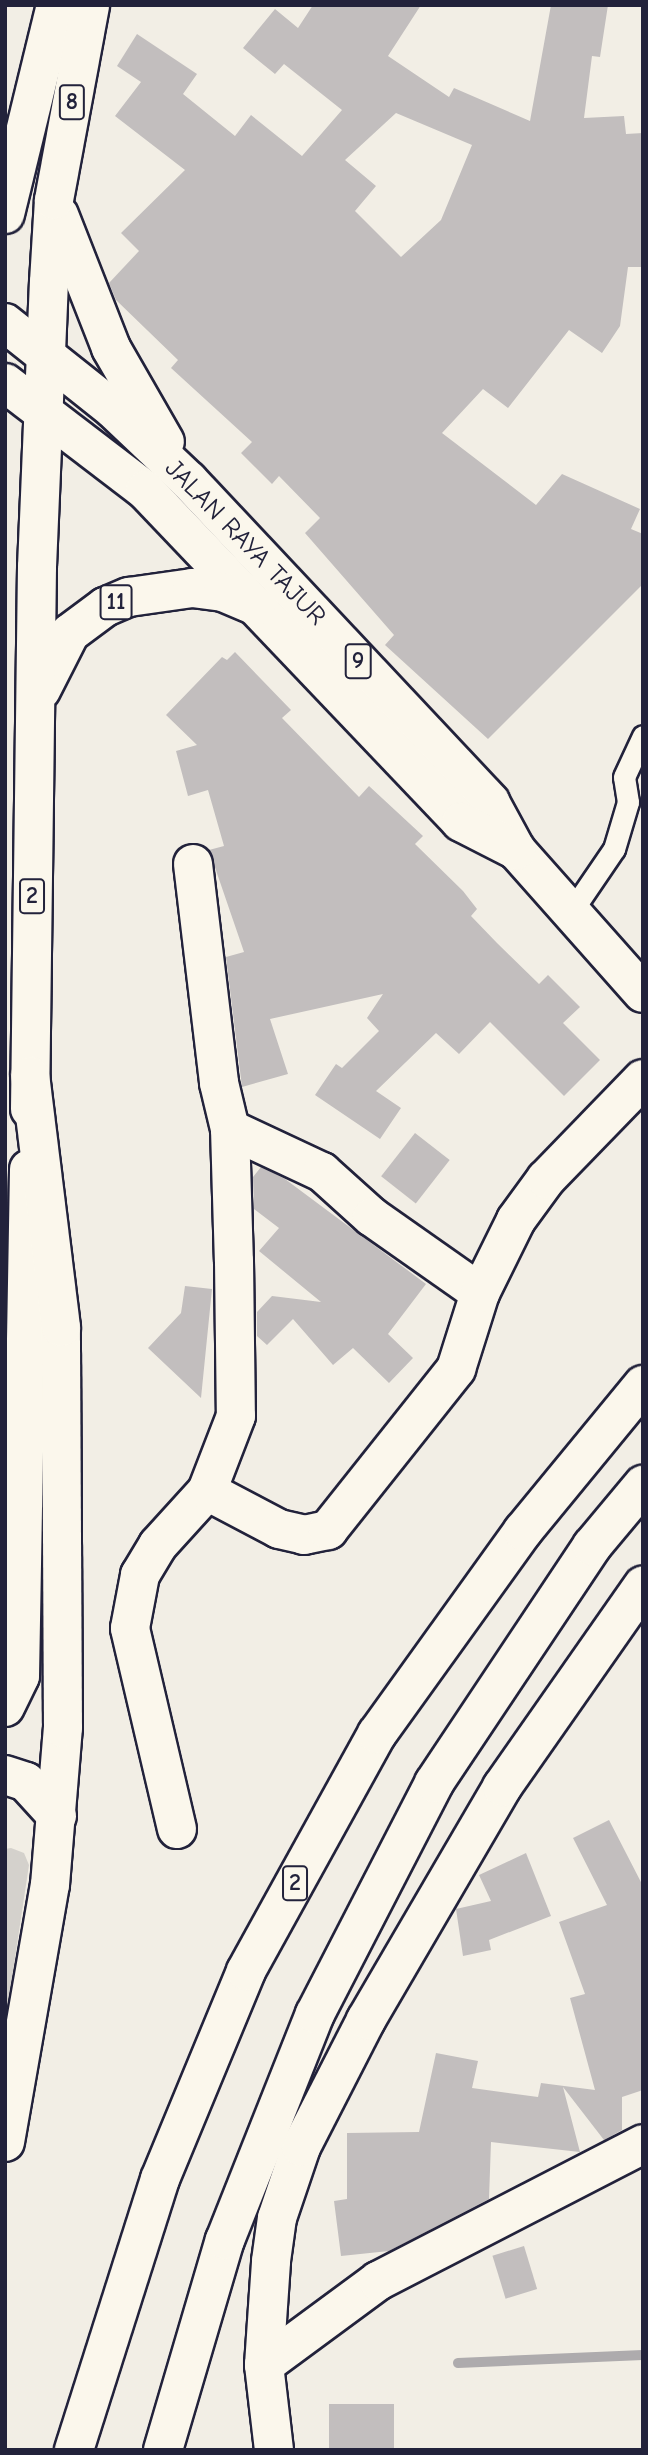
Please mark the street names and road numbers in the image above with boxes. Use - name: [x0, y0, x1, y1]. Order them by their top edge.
- road number: 8: [58, 82, 86, 122]
- street label: JALAN RAYA TAJUR: [158, 454, 332, 632]
- road number: 11: [99, 582, 134, 622]
- road number: 9: [344, 640, 372, 682]
- road number: 2: [18, 876, 46, 916]
- road number: 2: [281, 1862, 309, 1904]

